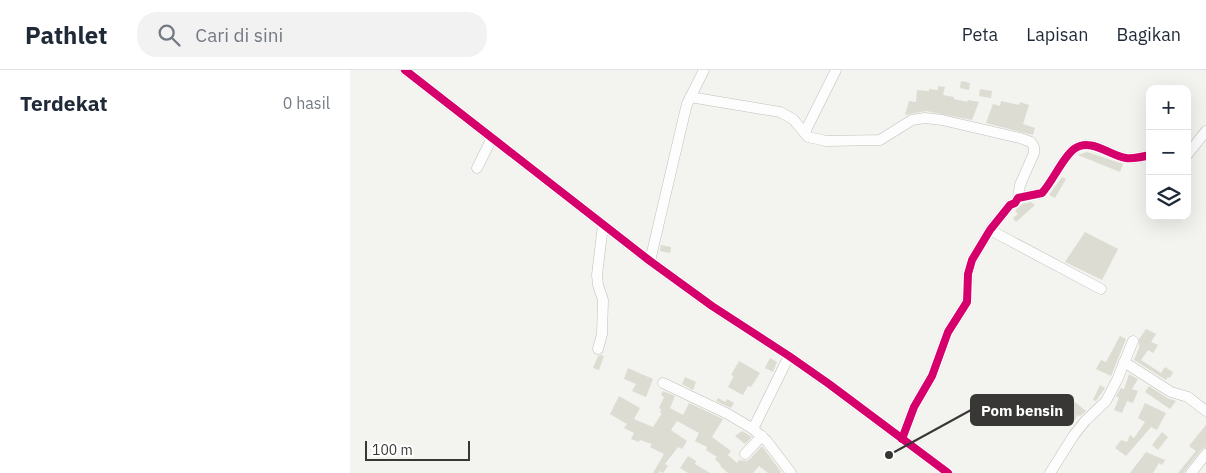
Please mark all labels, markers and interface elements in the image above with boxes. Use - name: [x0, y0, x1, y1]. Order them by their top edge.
- search box: [137, 12, 487, 57]
- text: Pathlet: [25, 19, 107, 51]
- icon: search: [155, 21, 183, 49]
- text: Cari di sini: [195, 23, 283, 47]
- text: Peta: [962, 23, 998, 46]
- text: Lapisan: [1026, 23, 1088, 46]
- text: Bagikan: [1116, 23, 1181, 46]
- map controls: [1146, 85, 1191, 220]
- button: +: [1146, 85, 1191, 130]
- text: Terdekat: [20, 89, 108, 117]
- text: 0 hasil: [283, 93, 330, 113]
- button: −: [1146, 130, 1191, 175]
- button: layers: [1146, 175, 1191, 220]
- callout: Pom bensin: [971, 395, 1073, 425]
- text: Pom bensin: [981, 401, 1063, 420]
- scale bar: [365, 438, 470, 461]
- text: 100 m: [372, 441, 413, 459]

